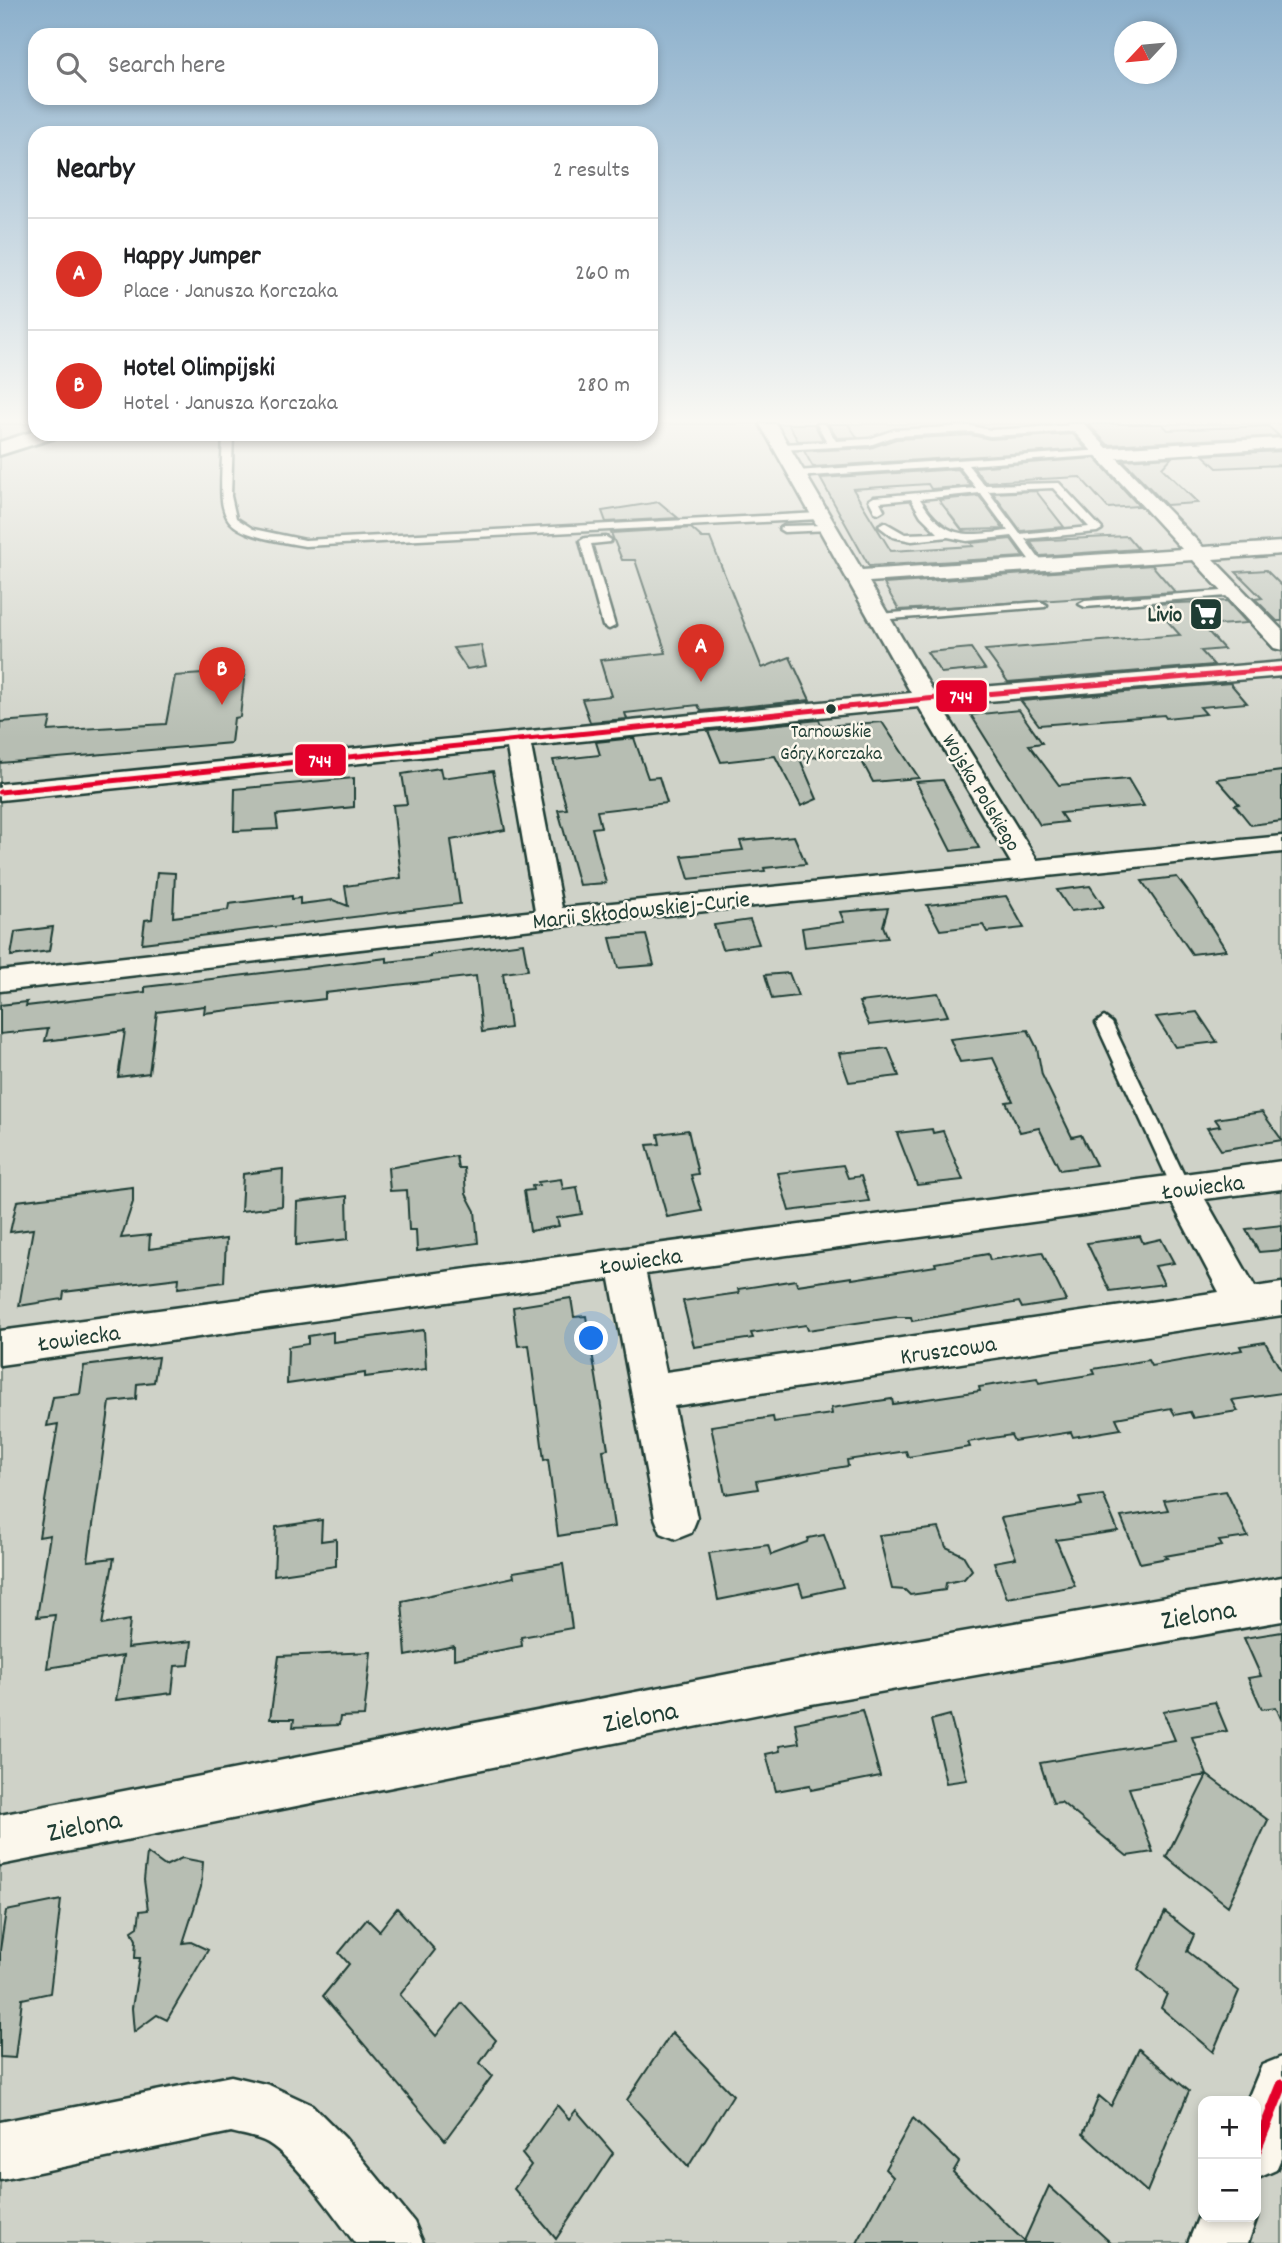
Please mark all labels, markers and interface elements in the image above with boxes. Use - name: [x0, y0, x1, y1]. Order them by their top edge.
- north arrow: [1114, 21, 1177, 84]
- search box: [28, 28, 658, 105]
- icon: search: [52, 48, 90, 86]
- text: Search here: [108, 48, 226, 85]
- text: Nearby: [56, 150, 134, 193]
- text: 2 results: [553, 155, 630, 188]
- text: Happy Jumper: [123, 239, 261, 276]
- text: A: [73, 258, 85, 291]
- text: 260 m: [575, 258, 630, 291]
- text: Place · Janusza Korczaka: [123, 276, 337, 309]
- text: Hotel Olimpijski: [123, 351, 275, 388]
- text: B: [74, 370, 84, 403]
- text: 280 m: [577, 370, 630, 403]
- text: Hotel · Janusza Korczaka: [123, 388, 337, 421]
- supermarket icon: Livio: [1187, 595, 1225, 633]
- place label: Livio: [1148, 602, 1182, 632]
- pin: A: [678, 624, 724, 682]
- pin: B: [199, 647, 245, 705]
- line badge: 744: [935, 679, 988, 713]
- text: 744: [949, 686, 973, 713]
- marker: Tarnowskie Góry Korczaka: [824, 702, 838, 716]
- place label: Tarnowskie Góry Korczaka: [780, 720, 883, 769]
- street label: Wojska Polskiego: [933, 729, 1026, 858]
- line badge: 744: [294, 743, 347, 777]
- text: 744: [308, 750, 332, 777]
- street label: Marii Skłodowskiej-Curie: [531, 884, 752, 940]
- street label: Łowiecka: [1160, 1167, 1247, 1211]
- street label: Łowiecka: [597, 1240, 685, 1286]
- street label: Łowiecka: [35, 1317, 123, 1363]
- your location: [574, 1321, 608, 1355]
- street label: Kruszcowa: [898, 1328, 999, 1376]
- street label: Zielona: [1159, 1592, 1240, 1644]
- street label: Zielona: [600, 1693, 682, 1747]
- street label: Zielona: [44, 1802, 126, 1856]
- map controls: [1198, 2096, 1261, 2222]
- button: +: [1198, 2096, 1261, 2159]
- button: −: [1198, 2159, 1261, 2222]

